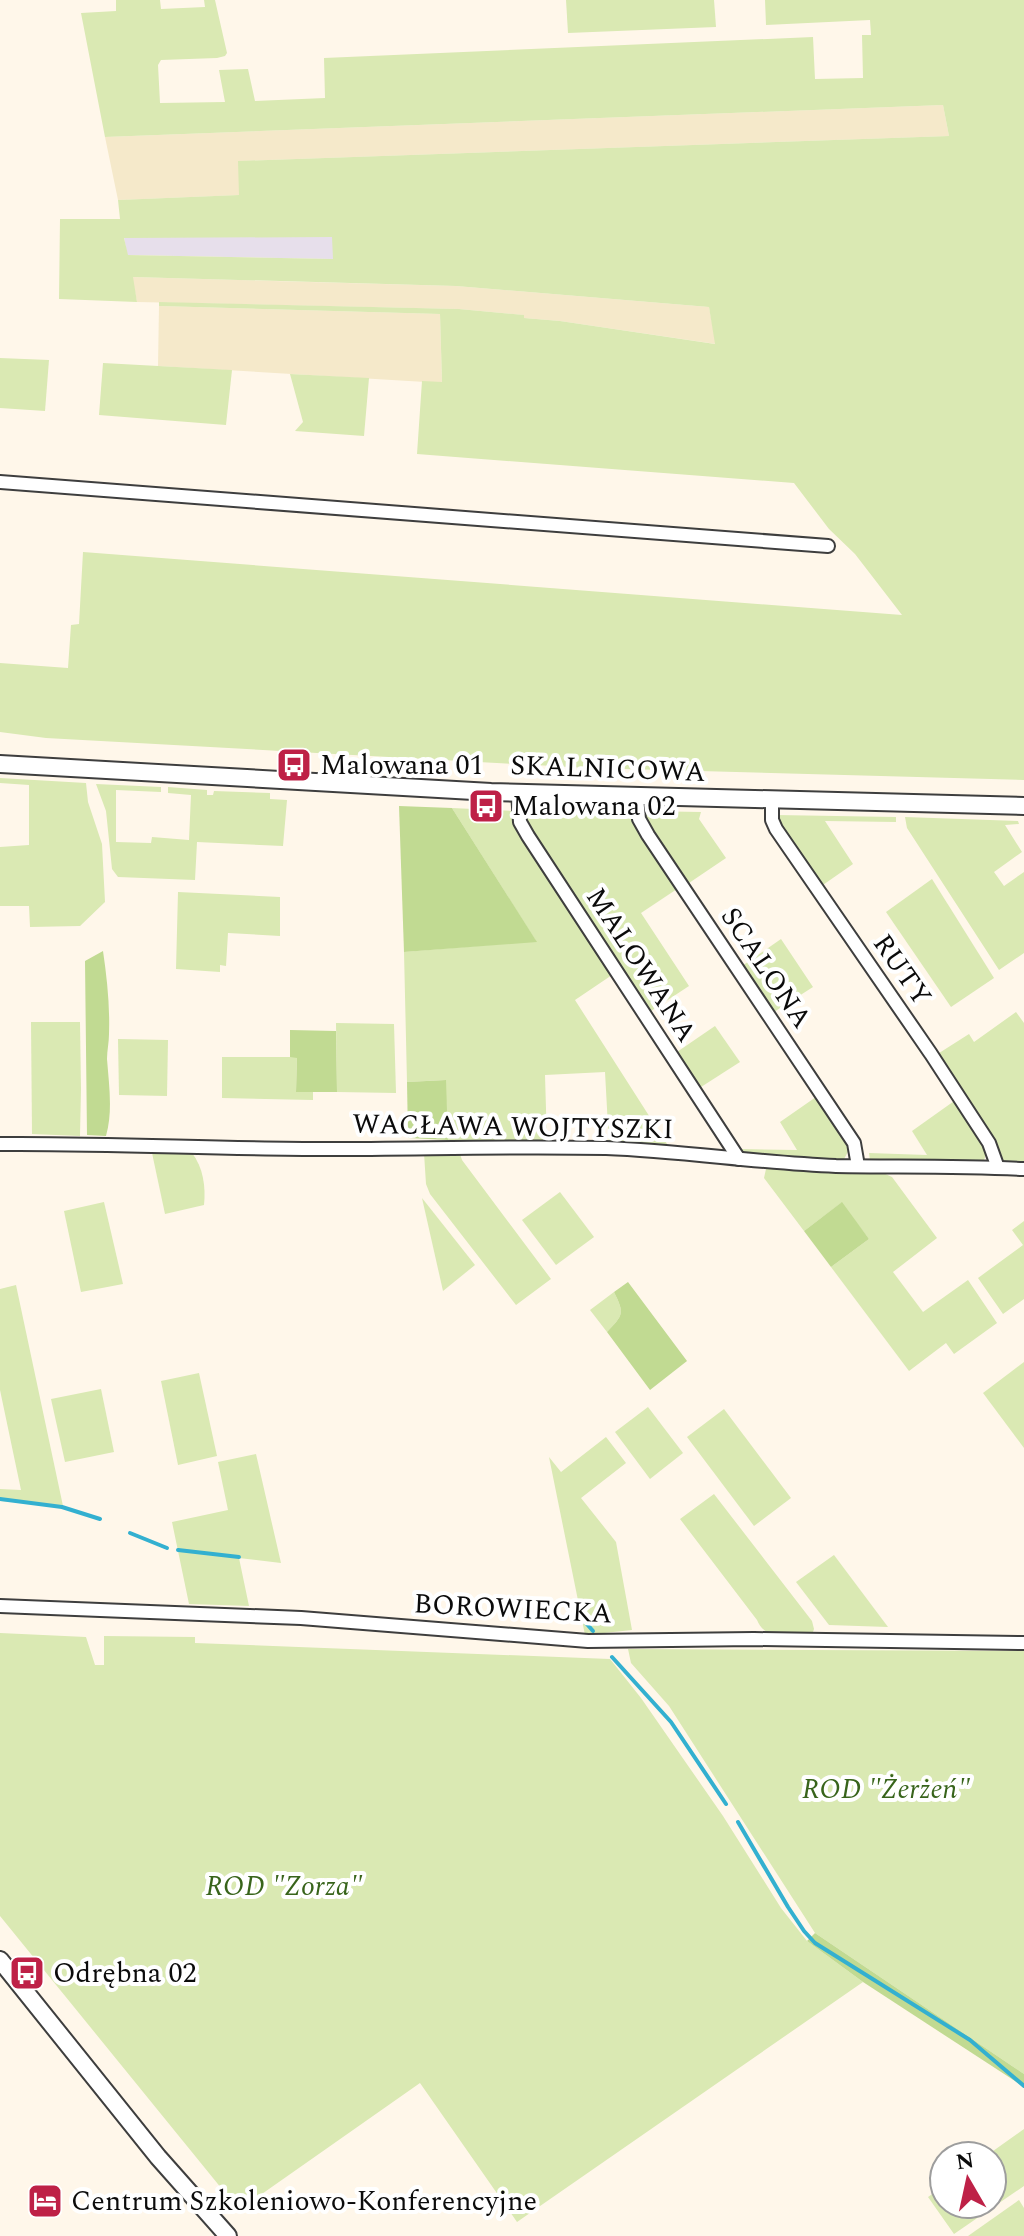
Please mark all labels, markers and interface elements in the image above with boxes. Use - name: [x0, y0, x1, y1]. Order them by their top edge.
- place label: Malowana 01: [320, 744, 483, 787]
- street label: SKALNICOWA: [510, 744, 706, 794]
- bus stop icon: Malowana 01: [275, 746, 313, 784]
- place label: Malowana 02: [512, 785, 675, 828]
- bus stop icon: Malowana 02: [467, 787, 505, 825]
- street label: MALOWANA: [575, 879, 707, 1051]
- street label: SCALONA: [709, 899, 823, 1037]
- street label: RUTY: [862, 925, 942, 1015]
- street label: WACŁAWA WOJTYSZKI: [352, 1103, 674, 1151]
- street label: BOROWIECKA: [413, 1582, 613, 1636]
- park label: ROD "Żerżeń": [802, 1768, 970, 1811]
- park label: ROD "Zorza": [206, 1865, 363, 1908]
- place label: Odrębna 02: [53, 1952, 196, 1995]
- bus stop icon: Odrębna 02: [8, 1954, 46, 1992]
- north arrow: [928, 2140, 1008, 2220]
- text: N: [954, 2144, 977, 2179]
- place label: Centrum Szkoleniowo-Konferencyjne: [71, 2180, 537, 2223]
- hotel icon: Centrum Szkoleniowo-Konferencyjne: [26, 2182, 64, 2220]

